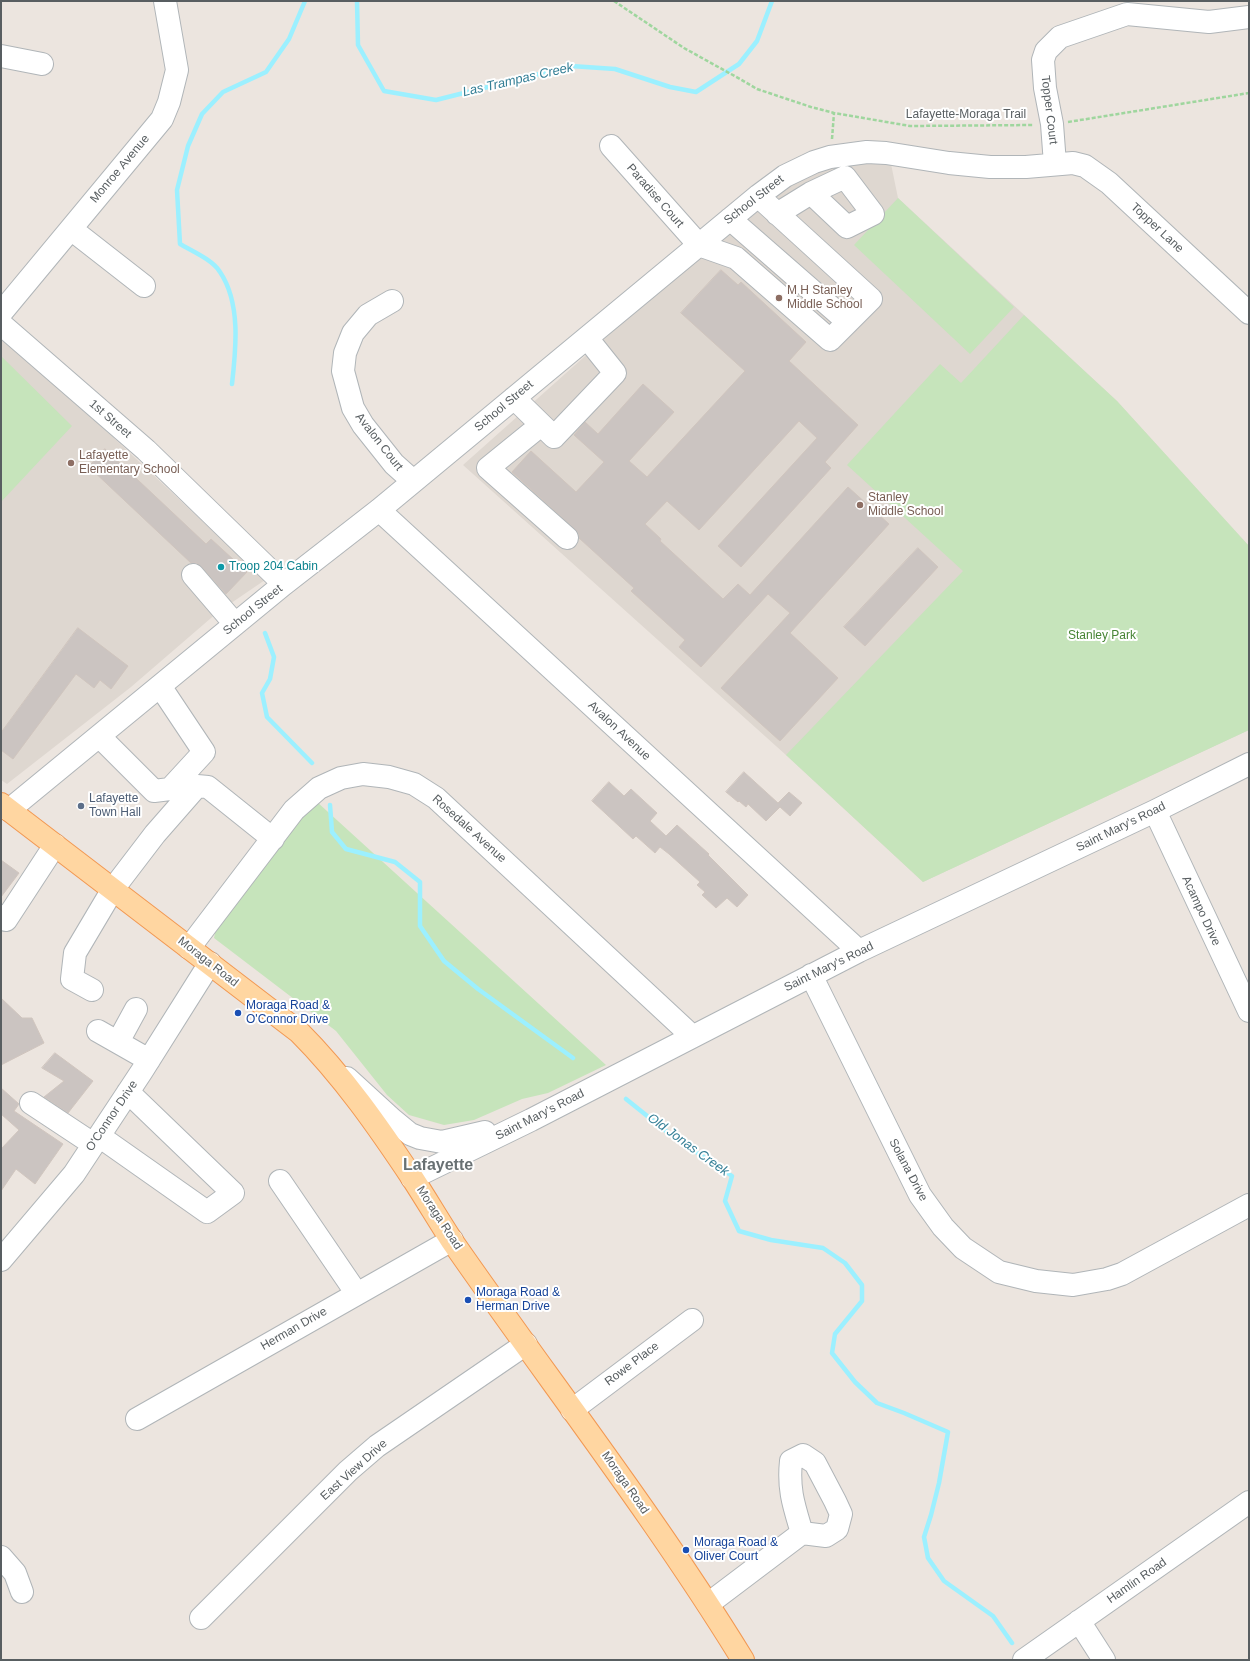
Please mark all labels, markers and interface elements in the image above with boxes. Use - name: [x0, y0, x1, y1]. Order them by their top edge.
- water label: Las Trampas Creek: [461, 60, 575, 100]
- street label: Topper Court: [1038, 75, 1060, 145]
- street label: Lafayette-Moraga Trail: [906, 108, 1026, 122]
- street label: Monroe Avenue: [87, 132, 153, 206]
- street label: Paradise Court: [623, 161, 687, 231]
- street label: School Street: [721, 172, 787, 228]
- street label: Topper Lane: [1128, 200, 1186, 256]
- place label: M H Stanley Middle School: [787, 284, 862, 312]
- marker: M H Stanley Middle School: [774, 293, 784, 303]
- street label: School Street: [472, 377, 536, 435]
- street label: 1st Street: [86, 397, 134, 441]
- street label: Avalon Court: [352, 410, 406, 474]
- place label: Lafayette Elementary School: [79, 449, 180, 477]
- marker: Lafayette Elementary School: [66, 458, 76, 468]
- place label: Stanley Middle School: [868, 491, 943, 519]
- marker: Stanley Middle School: [855, 500, 865, 510]
- place label: Troop 204 Cabin: [229, 560, 318, 574]
- marker: Troop 204 Cabin: [216, 562, 226, 572]
- street label: School Street: [220, 582, 286, 638]
- park label: Stanley Park: [1068, 629, 1136, 643]
- street label: Avalon Avenue: [585, 698, 653, 764]
- place label: Lafayette Town Hall: [89, 792, 141, 820]
- street label: Rosedale Avenue: [429, 792, 509, 866]
- street label: Saint Mary's Road: [1074, 799, 1168, 855]
- marker: Lafayette Town Hall: [76, 801, 86, 811]
- street label: Acampo Drive: [1179, 874, 1223, 948]
- street label: Moraga Road: [175, 934, 241, 990]
- street label: Saint Mary's Road: [782, 939, 876, 995]
- place label: Moraga Road & O'Connor Drive: [246, 999, 330, 1027]
- marker: Moraga Road & O'Connor Drive: [233, 1008, 243, 1018]
- street label: O'Connor Drive: [83, 1078, 141, 1154]
- street label: Saint Mary's Road: [493, 1086, 587, 1144]
- water label: Old Jonas Creek: [644, 1110, 732, 1180]
- street label: Solana Drive: [886, 1136, 930, 1204]
- district label: Lafayette: [403, 1156, 473, 1176]
- street label: Moraga Road: [413, 1184, 465, 1252]
- place label: Moraga Road & Herman Drive: [476, 1286, 560, 1314]
- marker: Moraga Road & Herman Drive: [463, 1295, 473, 1305]
- street label: Herman Drive: [258, 1304, 330, 1354]
- street label: Rowe Place: [602, 1339, 662, 1389]
- street label: East View Drive: [318, 1436, 390, 1504]
- street label: Moraga Road: [598, 1449, 652, 1517]
- place label: Moraga Road & Oliver Court: [694, 1536, 778, 1564]
- marker: Moraga Road & Oliver Court: [681, 1545, 691, 1555]
- street label: Hamlin Road: [1104, 1555, 1170, 1607]

